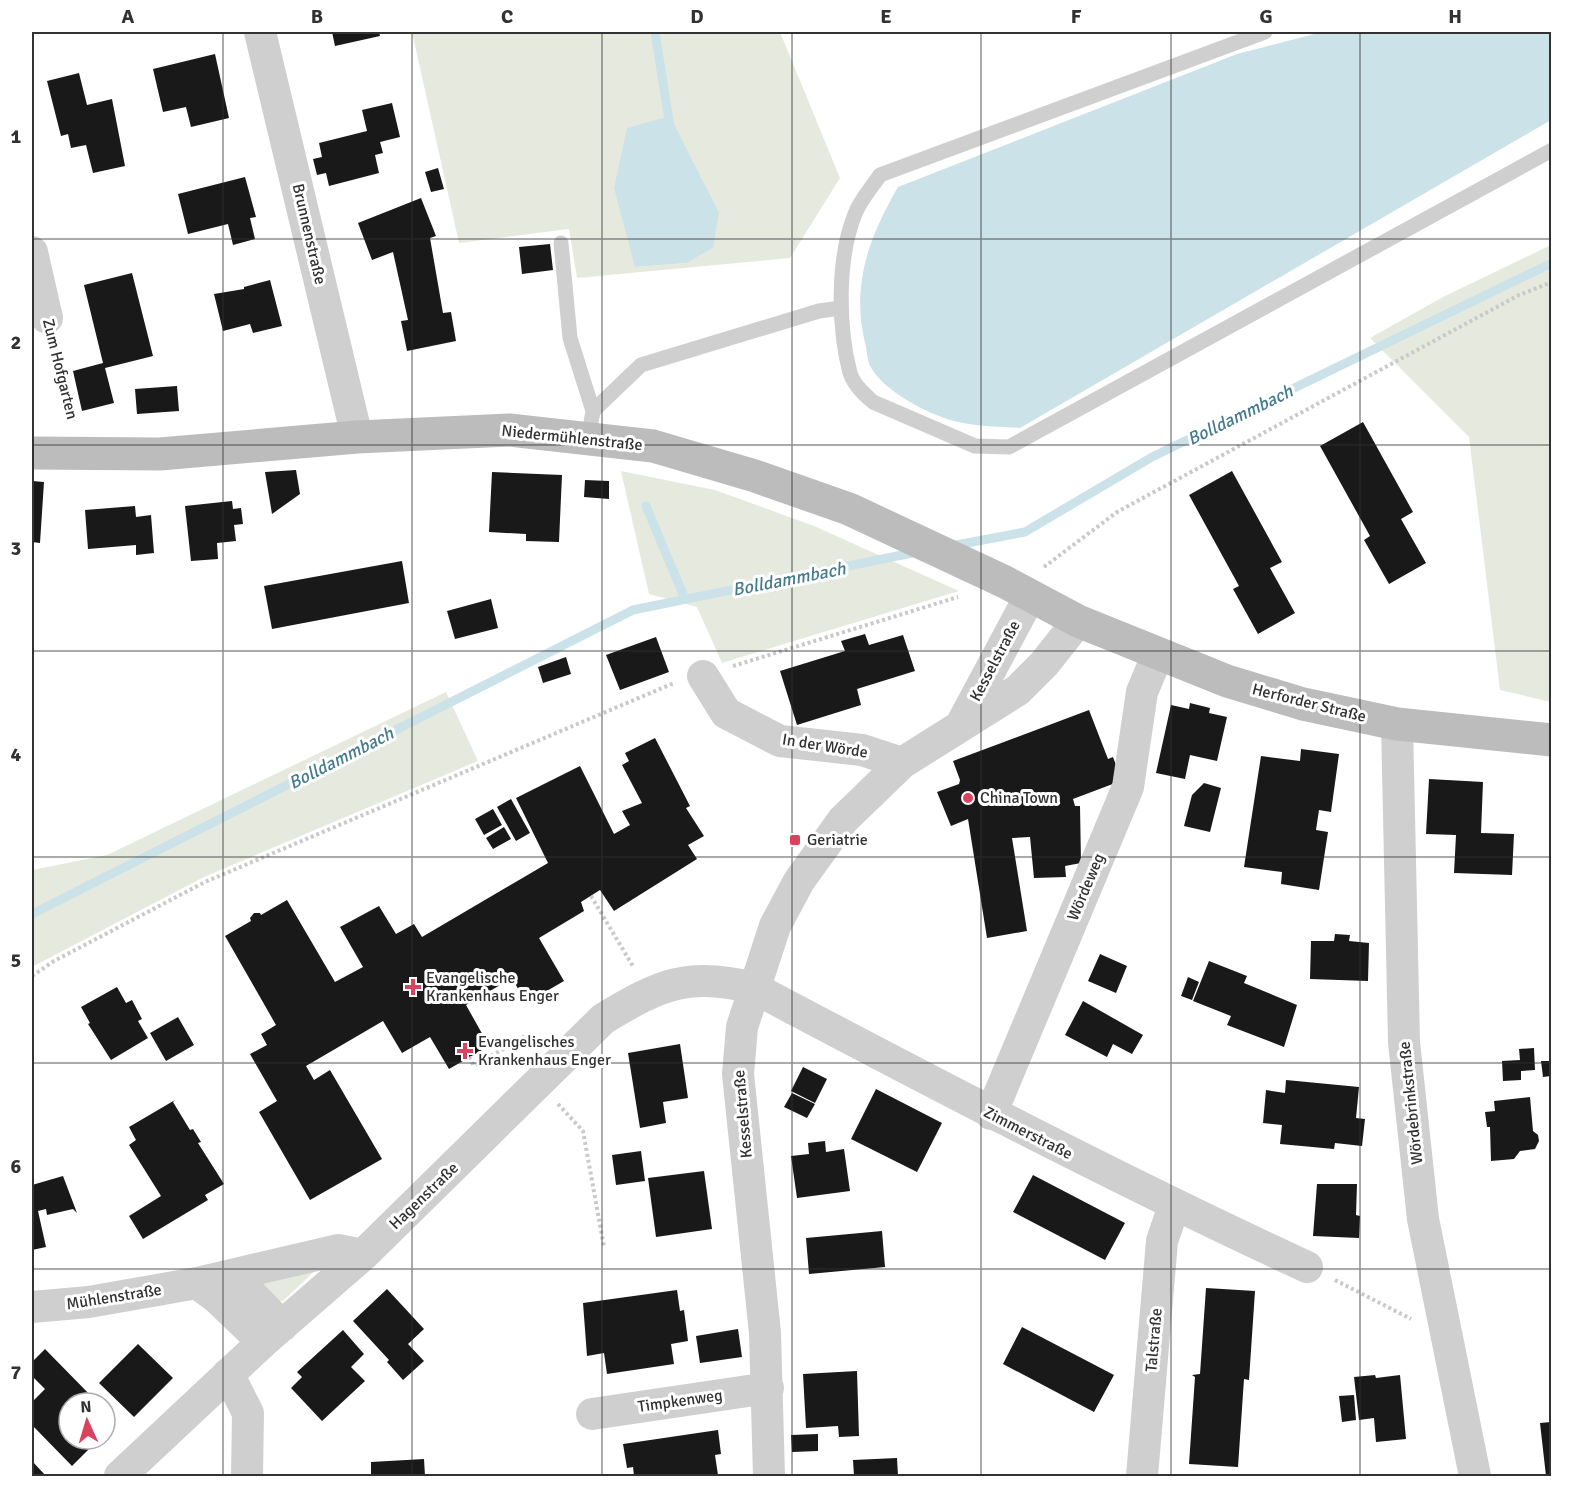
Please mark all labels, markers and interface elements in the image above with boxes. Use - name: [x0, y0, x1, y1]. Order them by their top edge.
- text: A: [122, 4, 135, 29]
- text: B: [311, 4, 323, 29]
- text: C: [501, 4, 513, 29]
- text: D: [690, 4, 704, 29]
- text: E: [880, 4, 892, 29]
- text: F: [1071, 4, 1082, 29]
- text: G: [1259, 4, 1273, 29]
- text: H: [1448, 4, 1462, 29]
- text: 1: [11, 124, 22, 149]
- street label: Brunnenstraße: [288, 182, 330, 286]
- street label: Zum Hofgarten: [38, 317, 82, 421]
- text: 2: [11, 330, 21, 355]
- water label: Bolldammbach: [1184, 379, 1297, 450]
- street label: Niedermühlenstraße: [501, 421, 643, 455]
- text: 3: [11, 536, 21, 561]
- water label: Bolldammbach: [731, 557, 849, 601]
- street label: Kesselstraße: [965, 617, 1025, 705]
- street label: Herforder Straße: [1250, 679, 1368, 727]
- water label: Bolldammbach: [285, 722, 398, 794]
- street label: In der Wörde: [781, 729, 869, 763]
- text: 4: [11, 742, 22, 767]
- place label: China Town: [980, 788, 1058, 808]
- marker: China Town: [961, 791, 975, 805]
- place label: Geriatrie: [807, 830, 868, 850]
- marker: Geriatrie: [788, 833, 802, 847]
- street label: Wördeweg: [1063, 850, 1109, 924]
- text: 5: [11, 948, 21, 973]
- place label: Evangelische Krankenhaus Enger: [426, 968, 559, 1006]
- marker: Evangelische Krankenhaus Enger: [404, 978, 422, 996]
- place label: Evangelisches Krankenhaus Enger: [478, 1032, 611, 1070]
- street label: Wördebrinkstraße: [1395, 1040, 1427, 1166]
- marker: Evangelisches Krankenhaus Enger: [456, 1042, 474, 1060]
- street label: Kesselstraße: [729, 1069, 757, 1159]
- street label: Zimmerstraße: [980, 1102, 1076, 1164]
- text: 6: [11, 1154, 22, 1179]
- street label: Hagenstraße: [385, 1158, 463, 1234]
- street label: Mühlenstraße: [65, 1280, 163, 1314]
- street label: Talstraße: [1141, 1307, 1167, 1373]
- text: 7: [11, 1360, 22, 1385]
- street label: Timpkenweg: [636, 1385, 724, 1417]
- north arrow: [57, 1391, 117, 1451]
- text: N: [80, 1397, 92, 1417]

